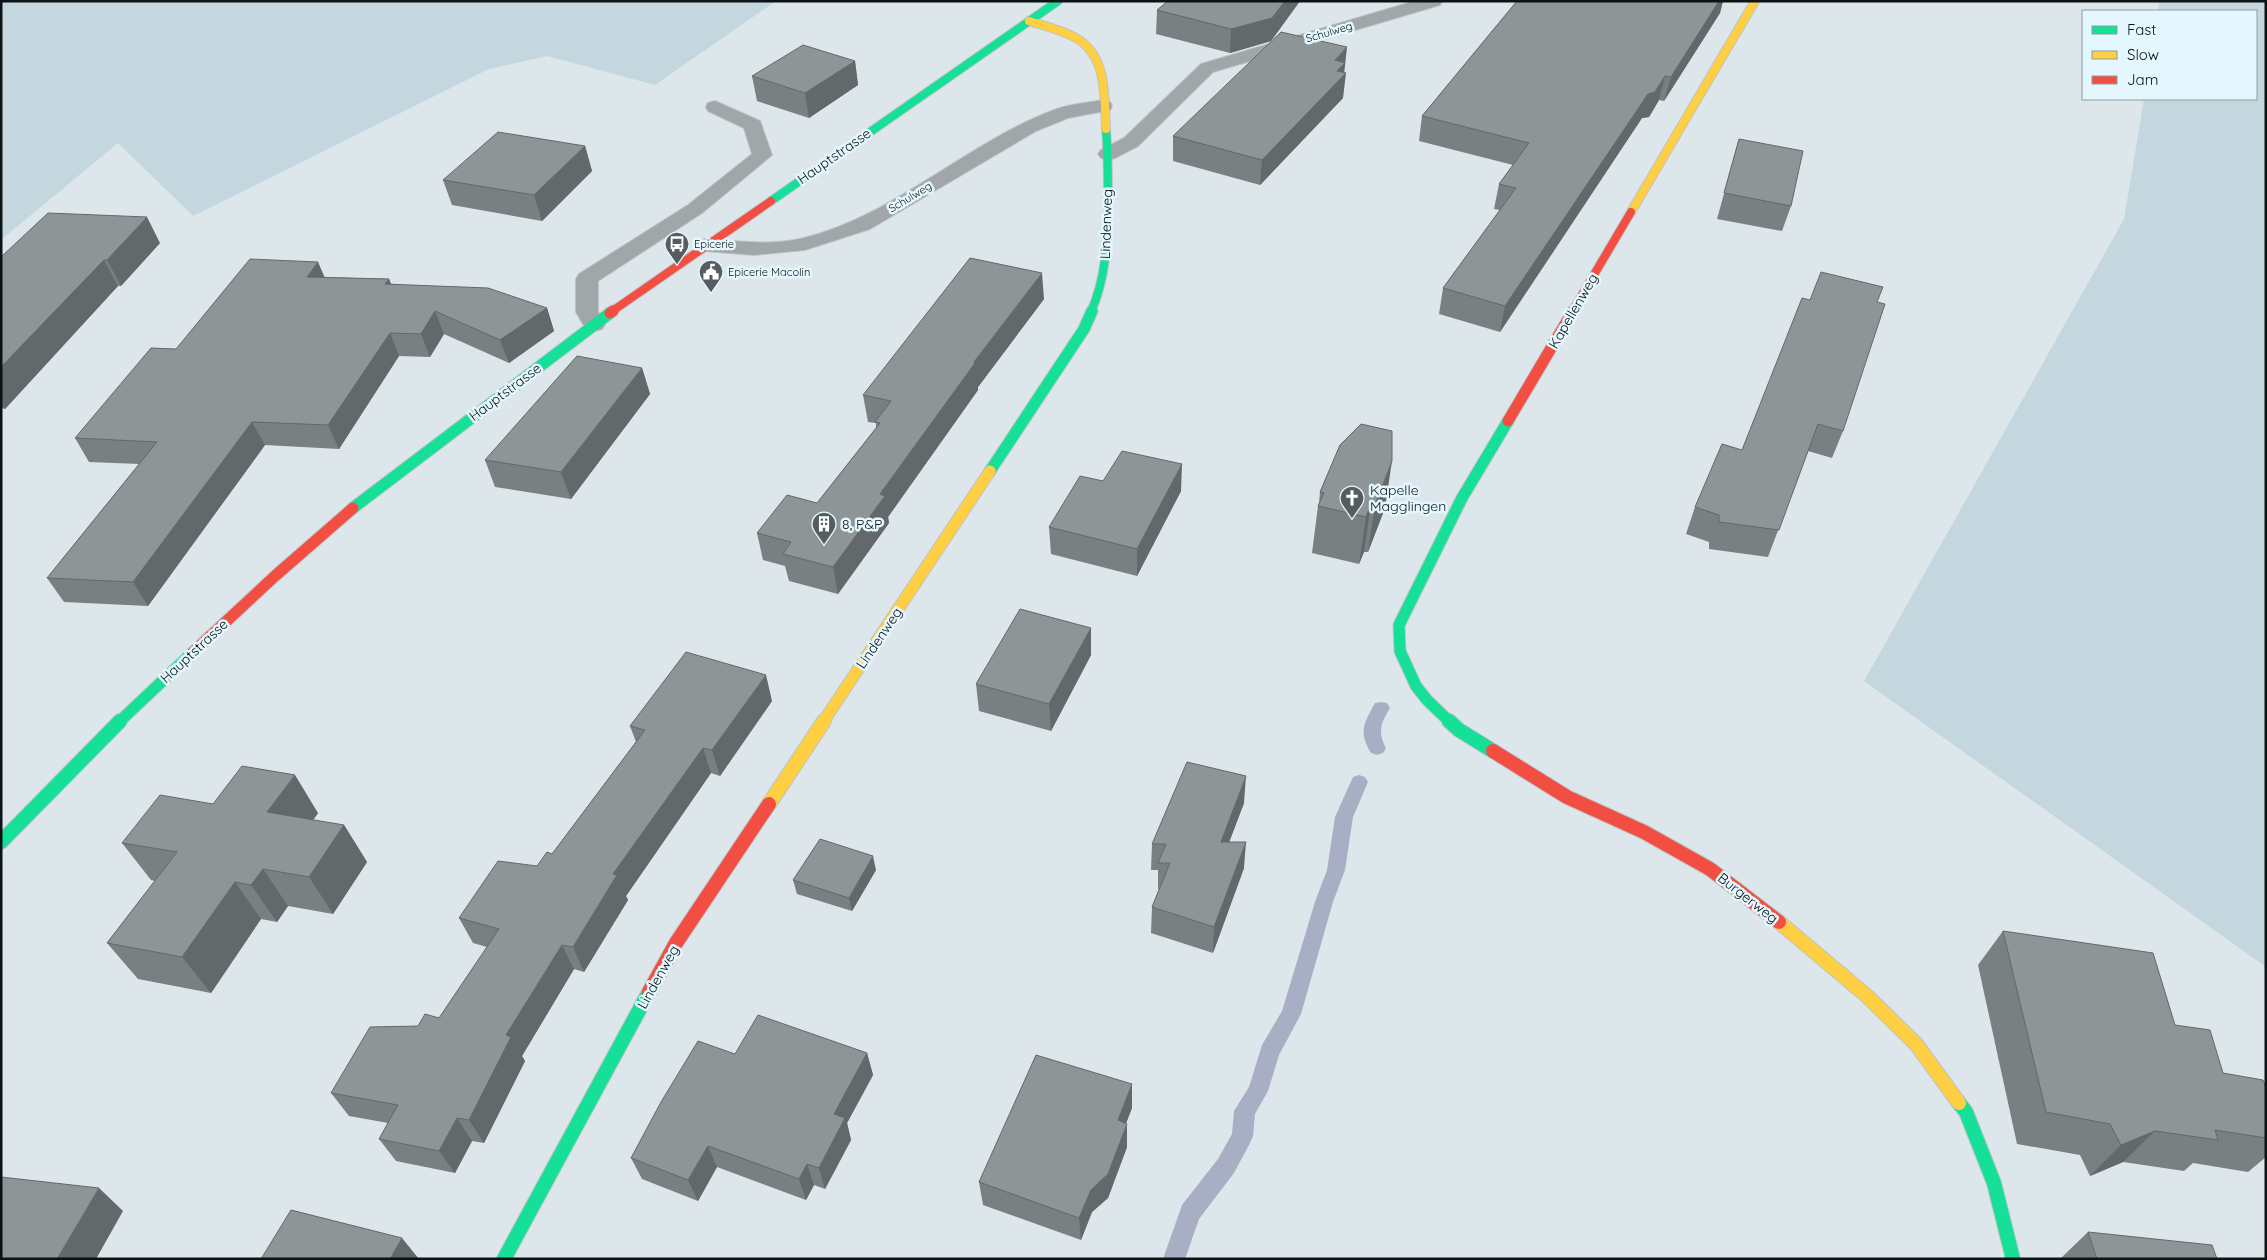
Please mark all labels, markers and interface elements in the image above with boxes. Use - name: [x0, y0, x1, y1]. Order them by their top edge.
- legend: [2082, 10, 2257, 100]
- street label: Schulweg: [1304, 19, 1354, 45]
- text: Fast: [2127, 20, 2156, 39]
- text: Slow: [2127, 45, 2159, 64]
- text: Jam: [2127, 70, 2158, 89]
- street label: Hauptstrasse: [794, 124, 874, 188]
- street label: Schulweg: [886, 179, 934, 215]
- street label: Lindenweg: [1096, 189, 1116, 259]
- bus stop icon: Epicerie: [664, 231, 690, 265]
- place label: Epicerie: [694, 237, 734, 251]
- public building icon: Epicerie Macolin: [698, 259, 724, 293]
- place label: Epicerie Macolin: [728, 265, 810, 279]
- street label: Kapellenweg: [1544, 270, 1602, 352]
- street label: Hauptstrasse: [465, 359, 545, 425]
- place label: Kapelle Magglingen: [1370, 481, 1446, 515]
- church icon: Kapelle Magglingen: [1339, 485, 1365, 519]
- building icon: 8, P&P: [811, 511, 837, 545]
- place label: 8, P&P: [842, 515, 882, 533]
- street label: Lindenweg: [852, 604, 906, 672]
- street label: Hauptstrasse: [156, 615, 232, 687]
- street label: Burgerweg: [1714, 869, 1782, 927]
- street label: Lindenweg: [633, 942, 683, 1012]

